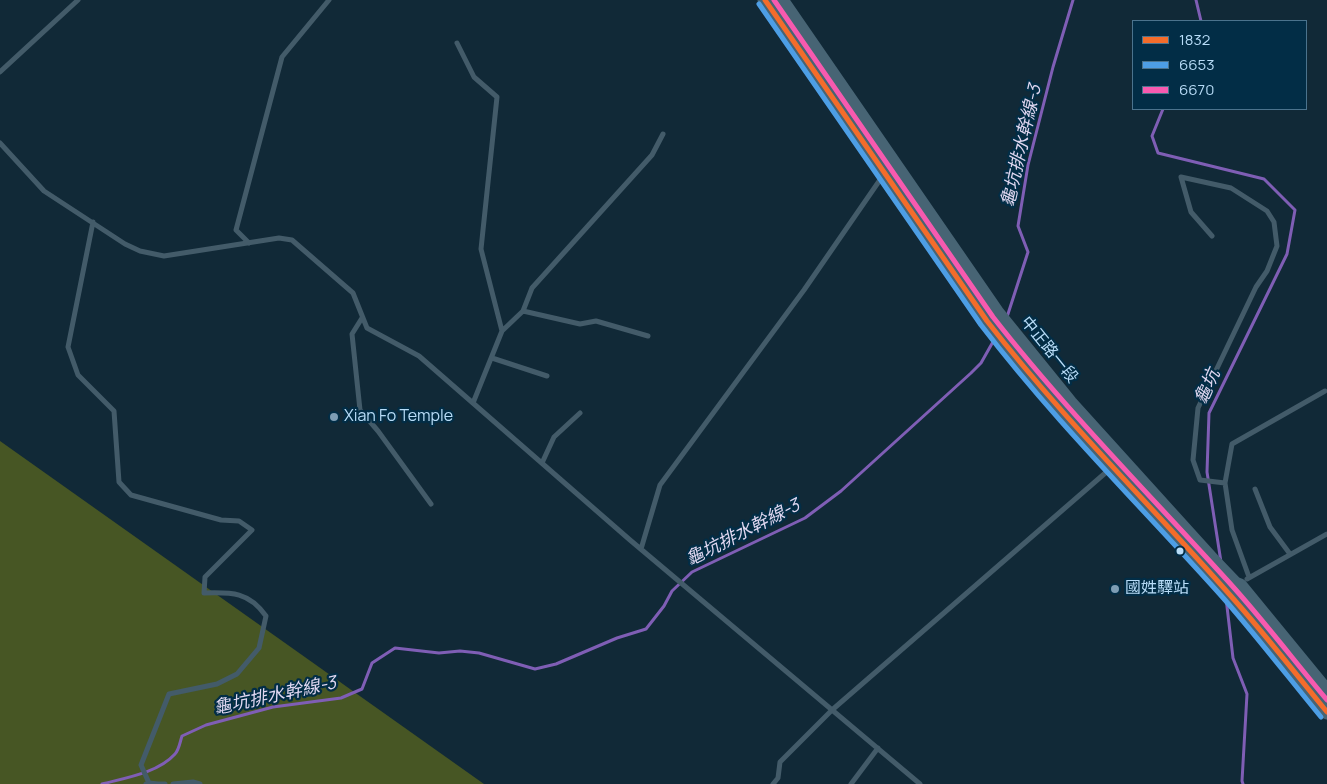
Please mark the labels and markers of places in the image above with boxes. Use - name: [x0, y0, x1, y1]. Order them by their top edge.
- place label: Xian Fo Temple: [344, 407, 453, 427]
- marker: Xian Fo Temple: [328, 411, 340, 423]
- unlabelled marker: [1175, 546, 1185, 556]
- place label: 國姓驛站: [1125, 579, 1189, 599]
- marker: 國姓驛站: [1109, 583, 1121, 595]

